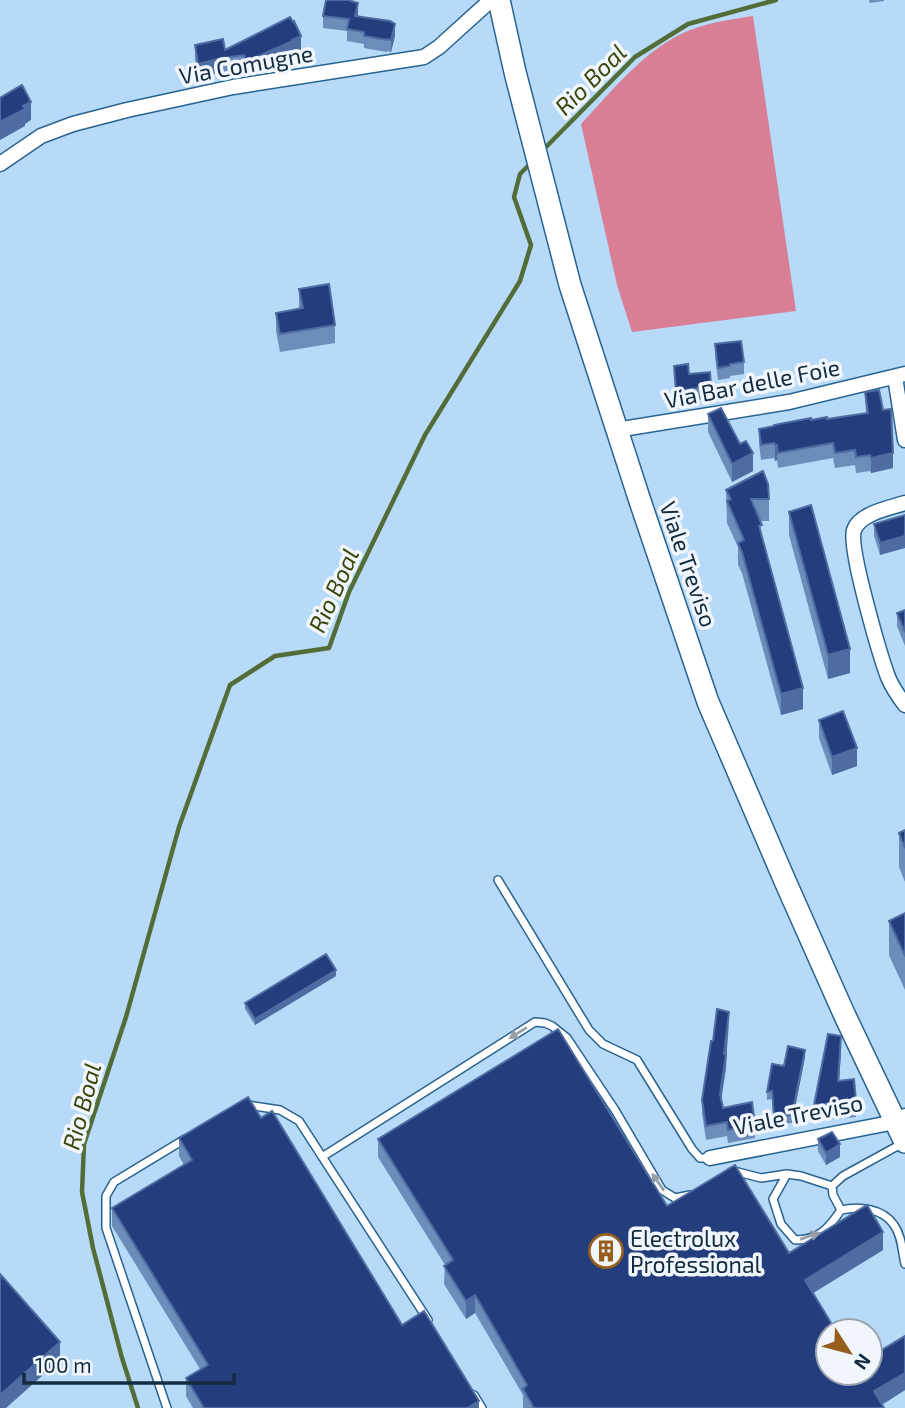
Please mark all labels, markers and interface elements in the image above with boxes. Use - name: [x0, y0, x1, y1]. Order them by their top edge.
- water label: Rio Boal: [548, 37, 632, 121]
- street label: Via Comugne: [177, 38, 315, 90]
- street label: Via Bar delle Foie: [662, 352, 842, 414]
- street label: Viale Treviso: [654, 497, 724, 631]
- water label: Rio Boal: [302, 544, 364, 636]
- one-way arrow: [508, 1027, 528, 1040]
- water label: Rio Boal: [56, 1059, 106, 1153]
- street label: Viale Treviso: [731, 1088, 865, 1140]
- one-way arrow: [651, 1173, 665, 1191]
- place label: Electrolux Professional: [630, 1224, 762, 1278]
- one-way arrow: [800, 1231, 821, 1241]
- building icon: Electrolux Professional: [587, 1232, 625, 1270]
- north arrow: [814, 1317, 884, 1387]
- scale bar: [24, 1342, 234, 1386]
- text: N: [850, 1350, 876, 1375]
- text: 100 m: [35, 1352, 92, 1377]

